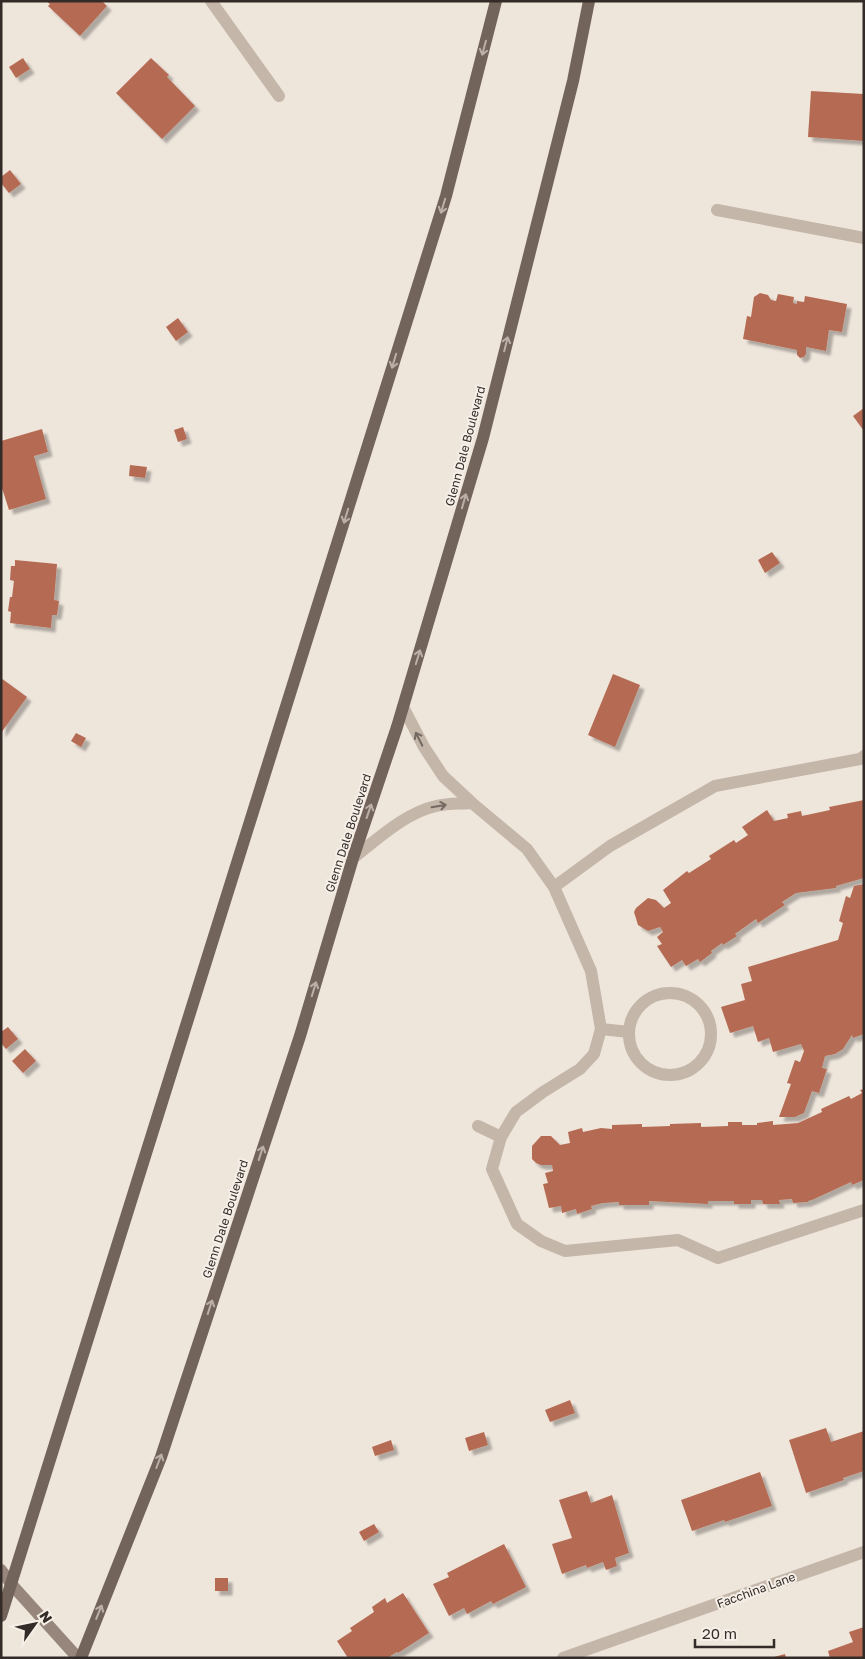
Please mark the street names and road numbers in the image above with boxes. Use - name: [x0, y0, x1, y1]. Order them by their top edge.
- street label: Glenn Dale Boulevard: [442, 384, 488, 508]
- street label: Glenn Dale Boulevard: [322, 772, 374, 894]
- street label: Glenn Dale Boulevard: [199, 1158, 251, 1280]
- street label: Facchina Lane: [715, 1569, 797, 1611]

